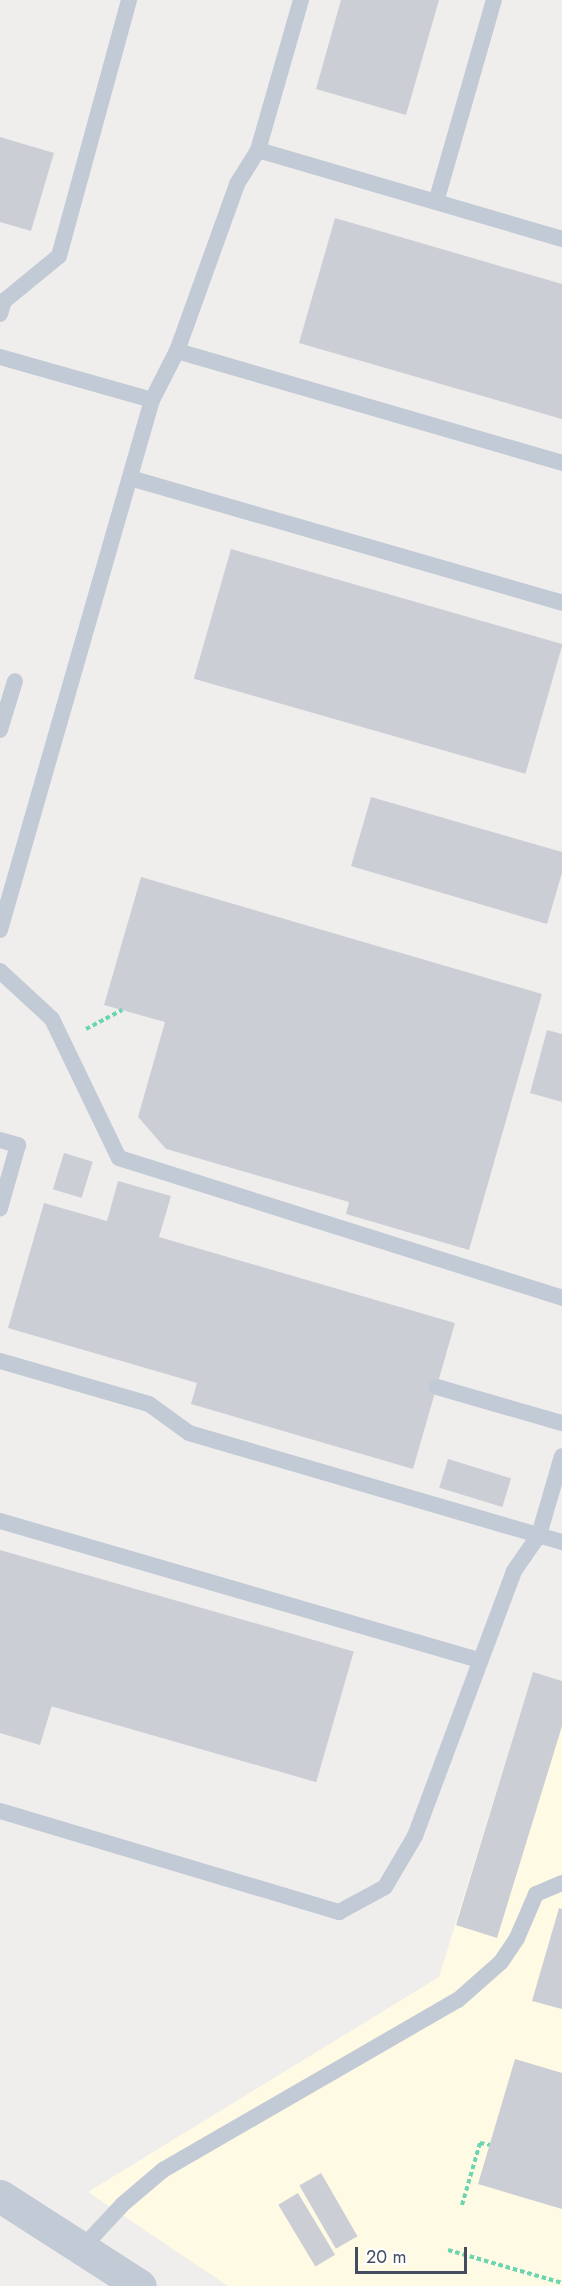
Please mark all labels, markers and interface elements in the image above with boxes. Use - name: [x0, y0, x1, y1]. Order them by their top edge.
- scale bar: [358, 2235, 470, 2273]
- text: 20 m: [366, 2244, 406, 2270]

